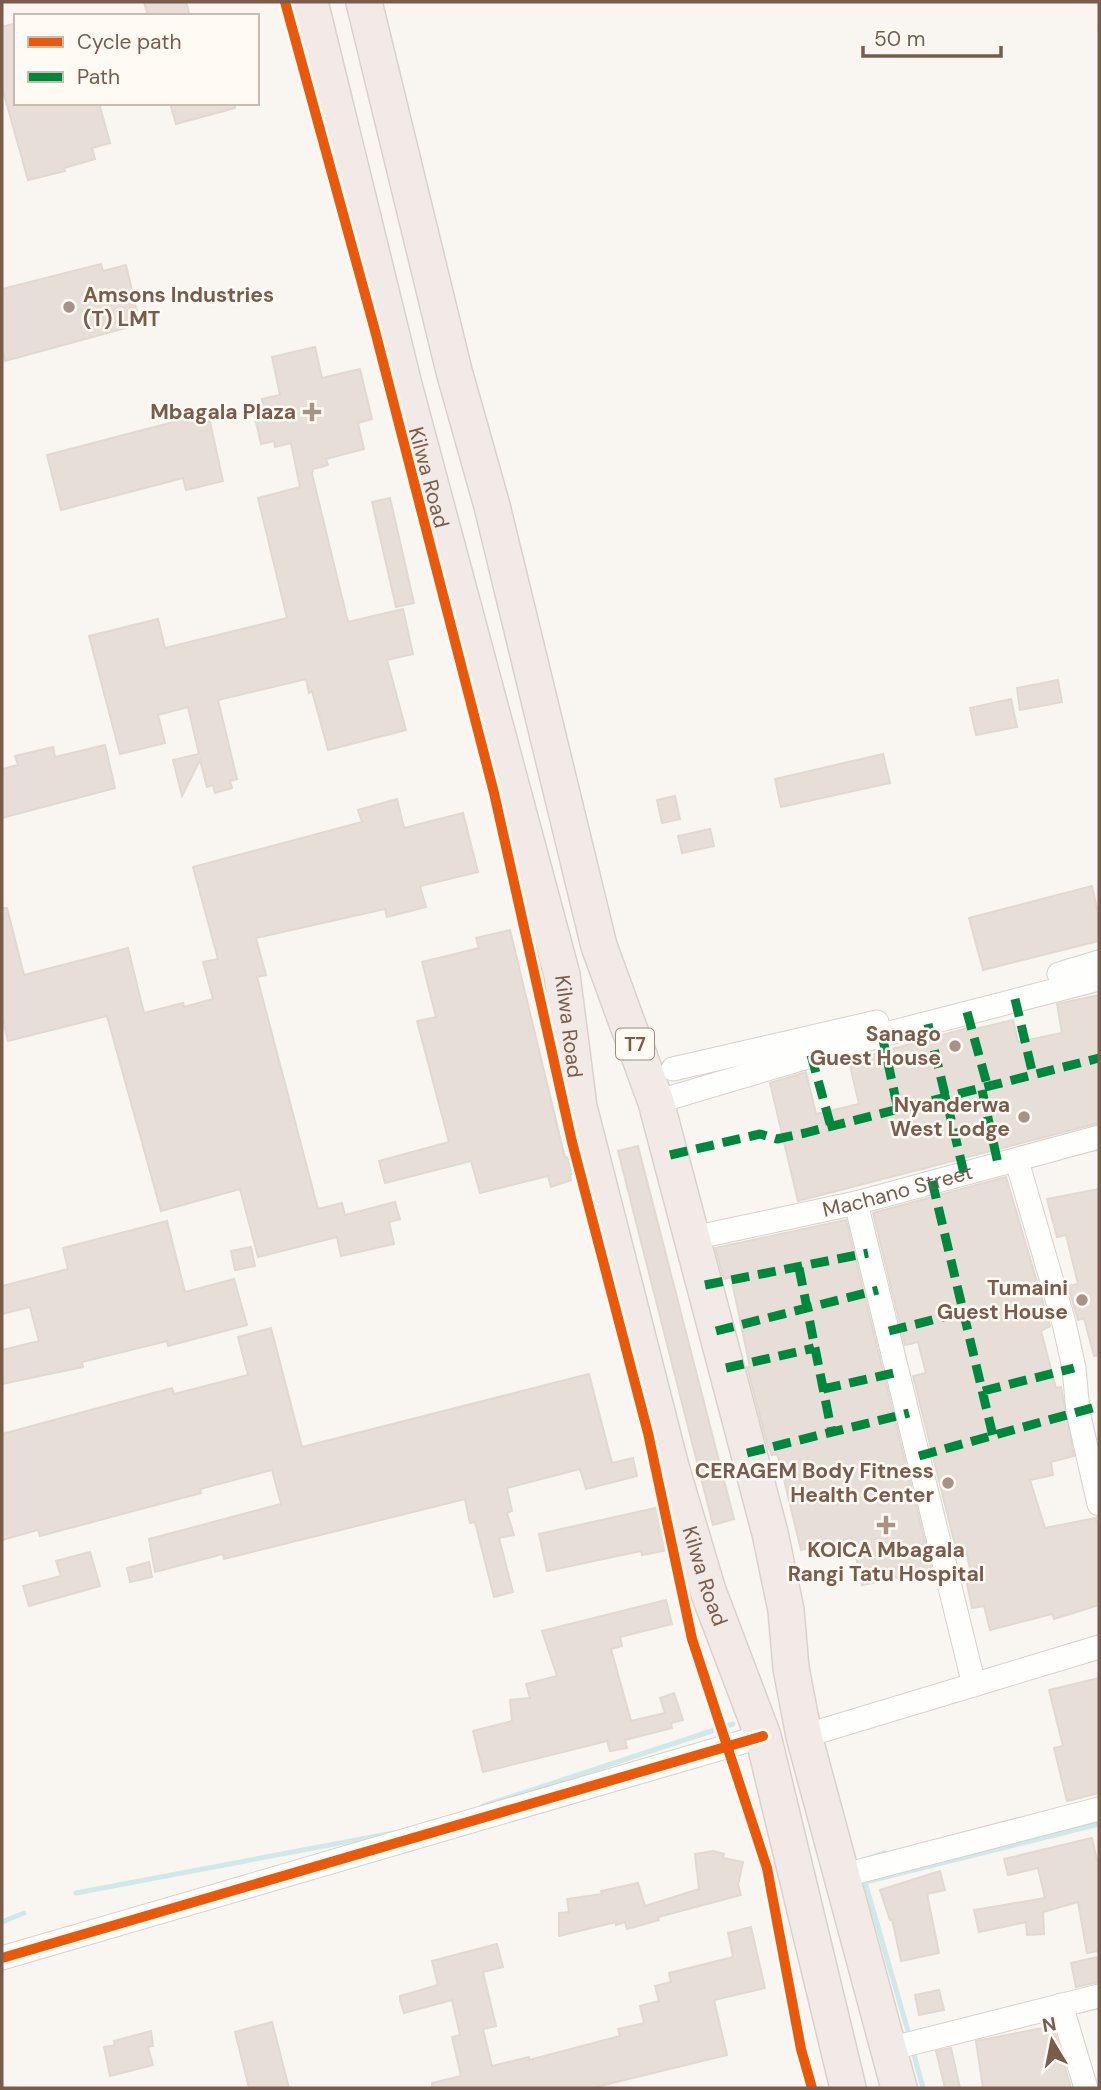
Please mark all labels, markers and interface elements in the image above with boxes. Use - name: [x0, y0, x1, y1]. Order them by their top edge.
- legend: [14, 14, 259, 105]
- scale bar: [863, 14, 1001, 58]
- text: 50 m: [874, 25, 925, 53]
- text: Cycle path: [77, 28, 182, 56]
- text: Path: [77, 63, 120, 91]
- place label: Amsons Industries (T) LMT: [83, 281, 274, 333]
- marker: Amsons Industries (T) LMT: [61, 299, 77, 315]
- place label: Mbagala Plaza: [150, 398, 296, 426]
- marker: Mbagala Plaza: [302, 402, 322, 422]
- street label: Kilwa Road: [402, 424, 456, 531]
- street label: Kilwa Road: [548, 973, 589, 1080]
- place label: Sanago Guest House: [810, 1020, 941, 1072]
- road number: T7: [616, 1028, 654, 1060]
- marker: Sanago Guest House: [947, 1038, 963, 1054]
- place label: Nyanderwa West Lodge: [890, 1091, 1010, 1143]
- marker: Nyanderwa West Lodge: [1016, 1109, 1032, 1125]
- street label: Machano Street: [820, 1158, 976, 1224]
- place label: Tumaini Guest House: [937, 1274, 1068, 1326]
- marker: Tumaini Guest House: [1074, 1292, 1090, 1308]
- place label: CERAGEM Body Fitness Health Center: [695, 1457, 934, 1509]
- marker: CERAGEM Body Fitness Health Center: [940, 1475, 956, 1491]
- marker: KOICA Mbagala Rangi Tatu Hospital: [876, 1515, 896, 1535]
- street label: Kilwa Road: [675, 1523, 734, 1630]
- place label: KOICA Mbagala Rangi Tatu Hospital: [788, 1536, 984, 1588]
- north arrow: [1017, 2006, 1087, 2076]
- text: N: [1040, 2011, 1058, 2038]

